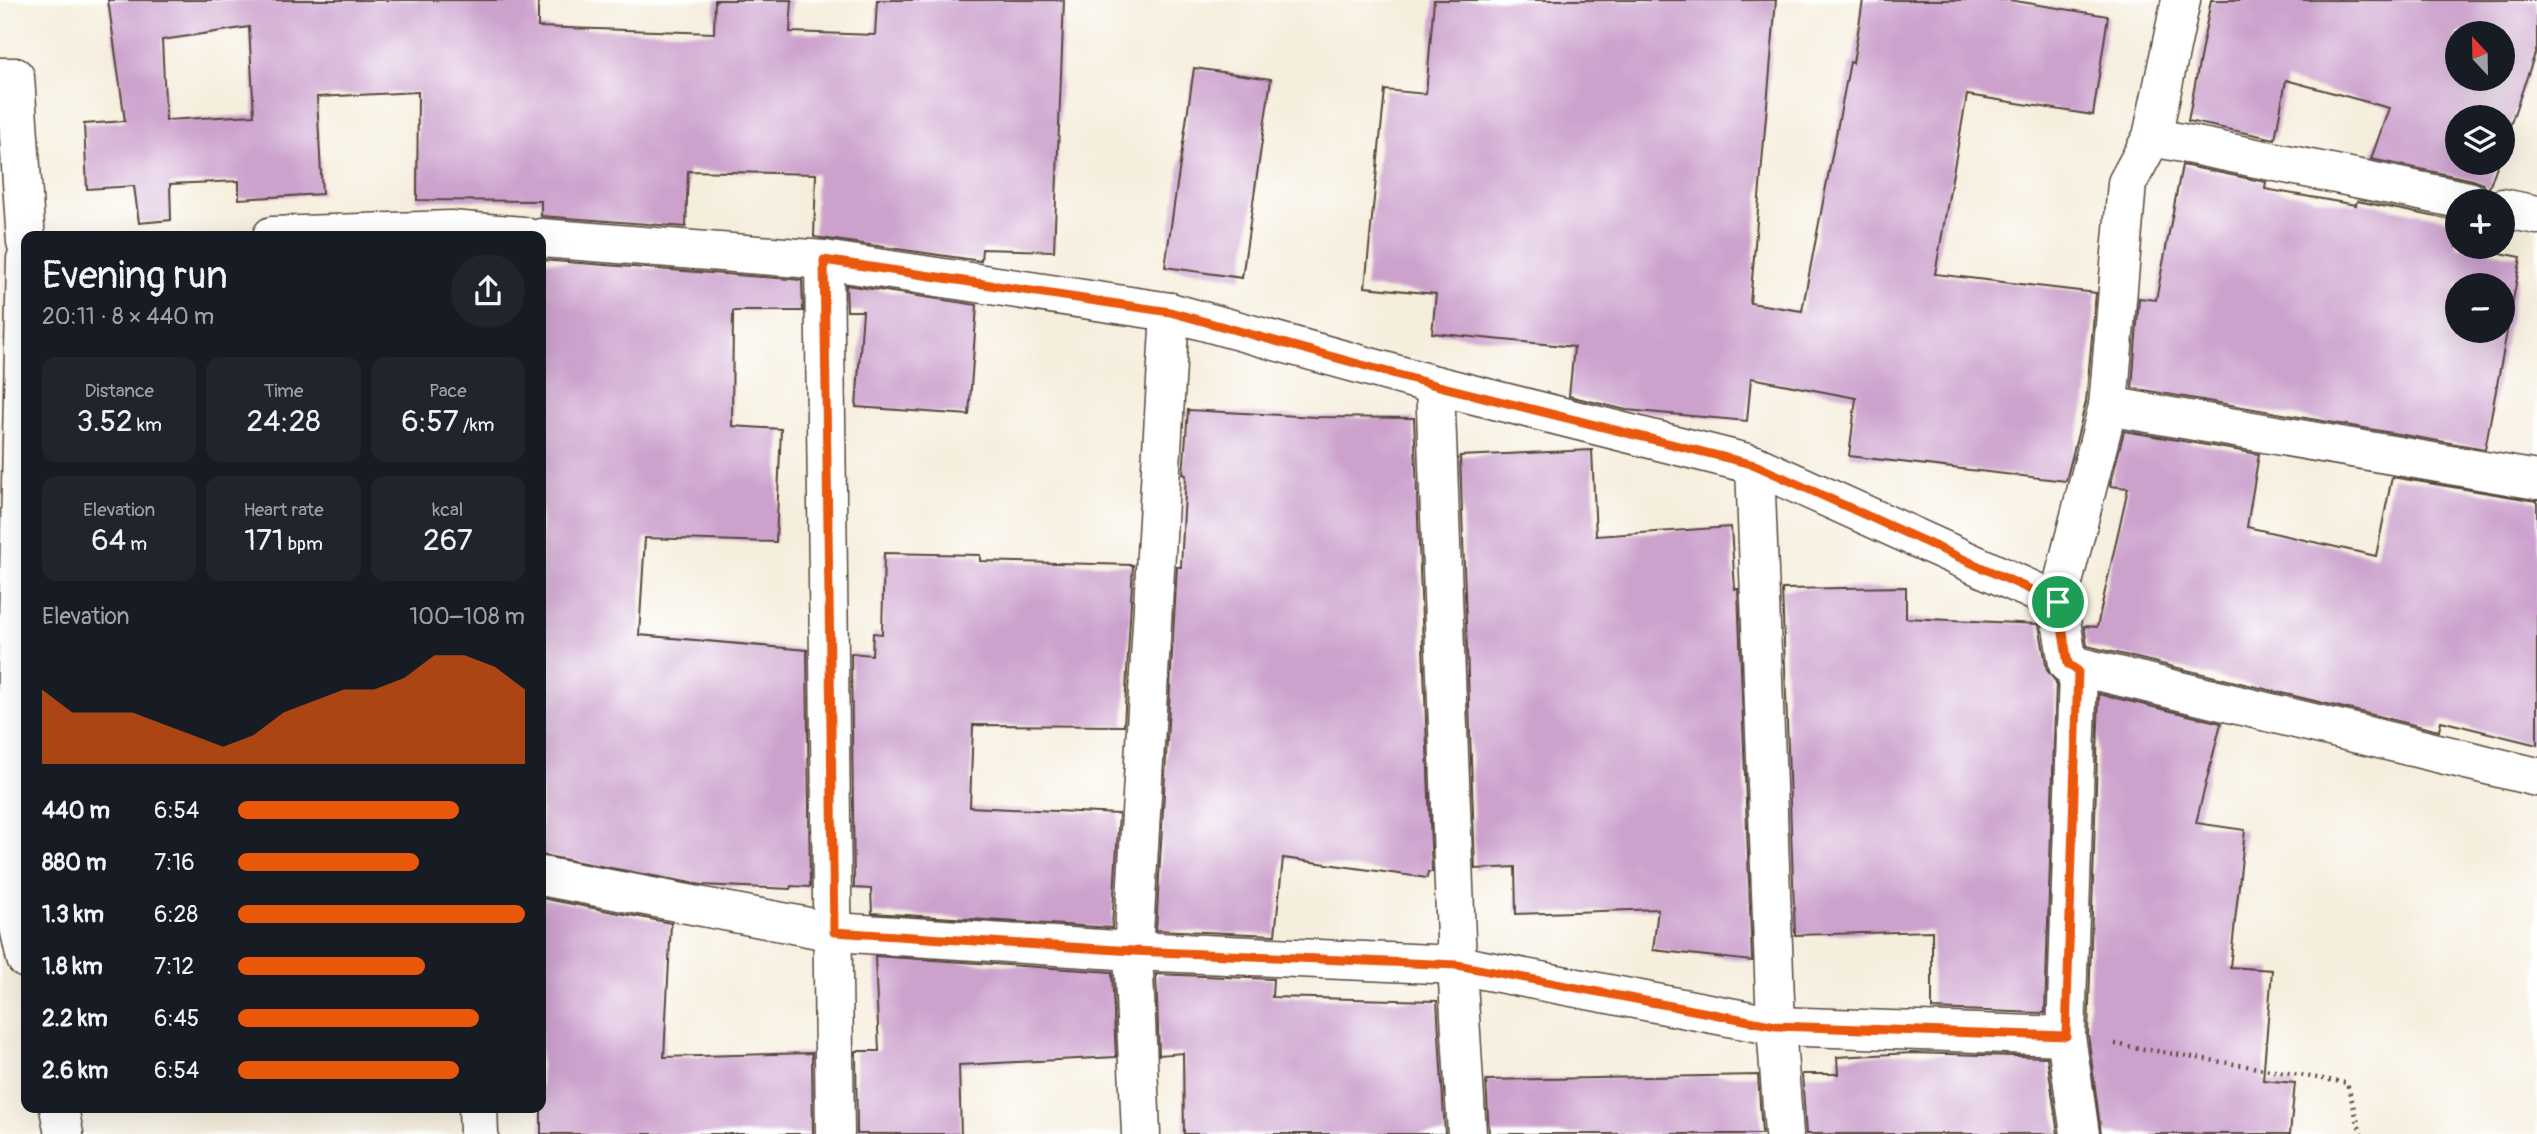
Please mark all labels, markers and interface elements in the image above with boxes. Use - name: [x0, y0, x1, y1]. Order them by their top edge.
- north arrow: [2445, 21, 2515, 91]
- map controls: [2445, 21, 2515, 343]
- button: layers: [2445, 105, 2515, 175]
- button: +: [2445, 189, 2515, 259]
- text: Evening run: [42, 252, 228, 300]
- button: share: [451, 254, 525, 328]
- button: −: [2445, 273, 2515, 343]
- text: 20:11 · 8 × 440 m: [42, 302, 214, 331]
- text: Distance: [84, 379, 154, 403]
- text: Time: [264, 379, 303, 403]
- text: Pace: [429, 379, 467, 403]
- text: 3.52: [77, 403, 133, 440]
- text: 24:28: [246, 403, 321, 440]
- text: 6:57: [401, 403, 459, 440]
- text: km: [133, 413, 162, 437]
- text: /km: [459, 413, 495, 437]
- text: Elevation: [83, 498, 155, 522]
- text: Heart rate: [243, 498, 324, 522]
- text: kcal: [432, 498, 463, 522]
- text: 64: [91, 522, 126, 559]
- text: 171: [244, 522, 284, 559]
- text: 267: [423, 522, 473, 559]
- text: m: [126, 532, 147, 556]
- text: bpm: [284, 532, 323, 556]
- pin: [2028, 572, 2088, 632]
- icon: arrive: [2039, 583, 2077, 621]
- text: Elevation: [42, 602, 130, 631]
- text: 100–108 m: [409, 602, 525, 631]
- text: 440 m: [42, 796, 110, 825]
- text: 6:54: [154, 796, 199, 825]
- text: 880 m: [42, 848, 106, 877]
- text: 7:16: [154, 848, 195, 877]
- text: 1.3 km: [42, 900, 104, 929]
- text: 6:28: [154, 900, 198, 929]
- text: 1.8 km: [42, 952, 103, 981]
- text: 7:12: [154, 952, 194, 981]
- text: 2.2 km: [42, 1004, 108, 1033]
- text: 6:45: [154, 1004, 199, 1033]
- text: 2.6 km: [42, 1056, 108, 1085]
- text: 6:54: [154, 1056, 199, 1085]

